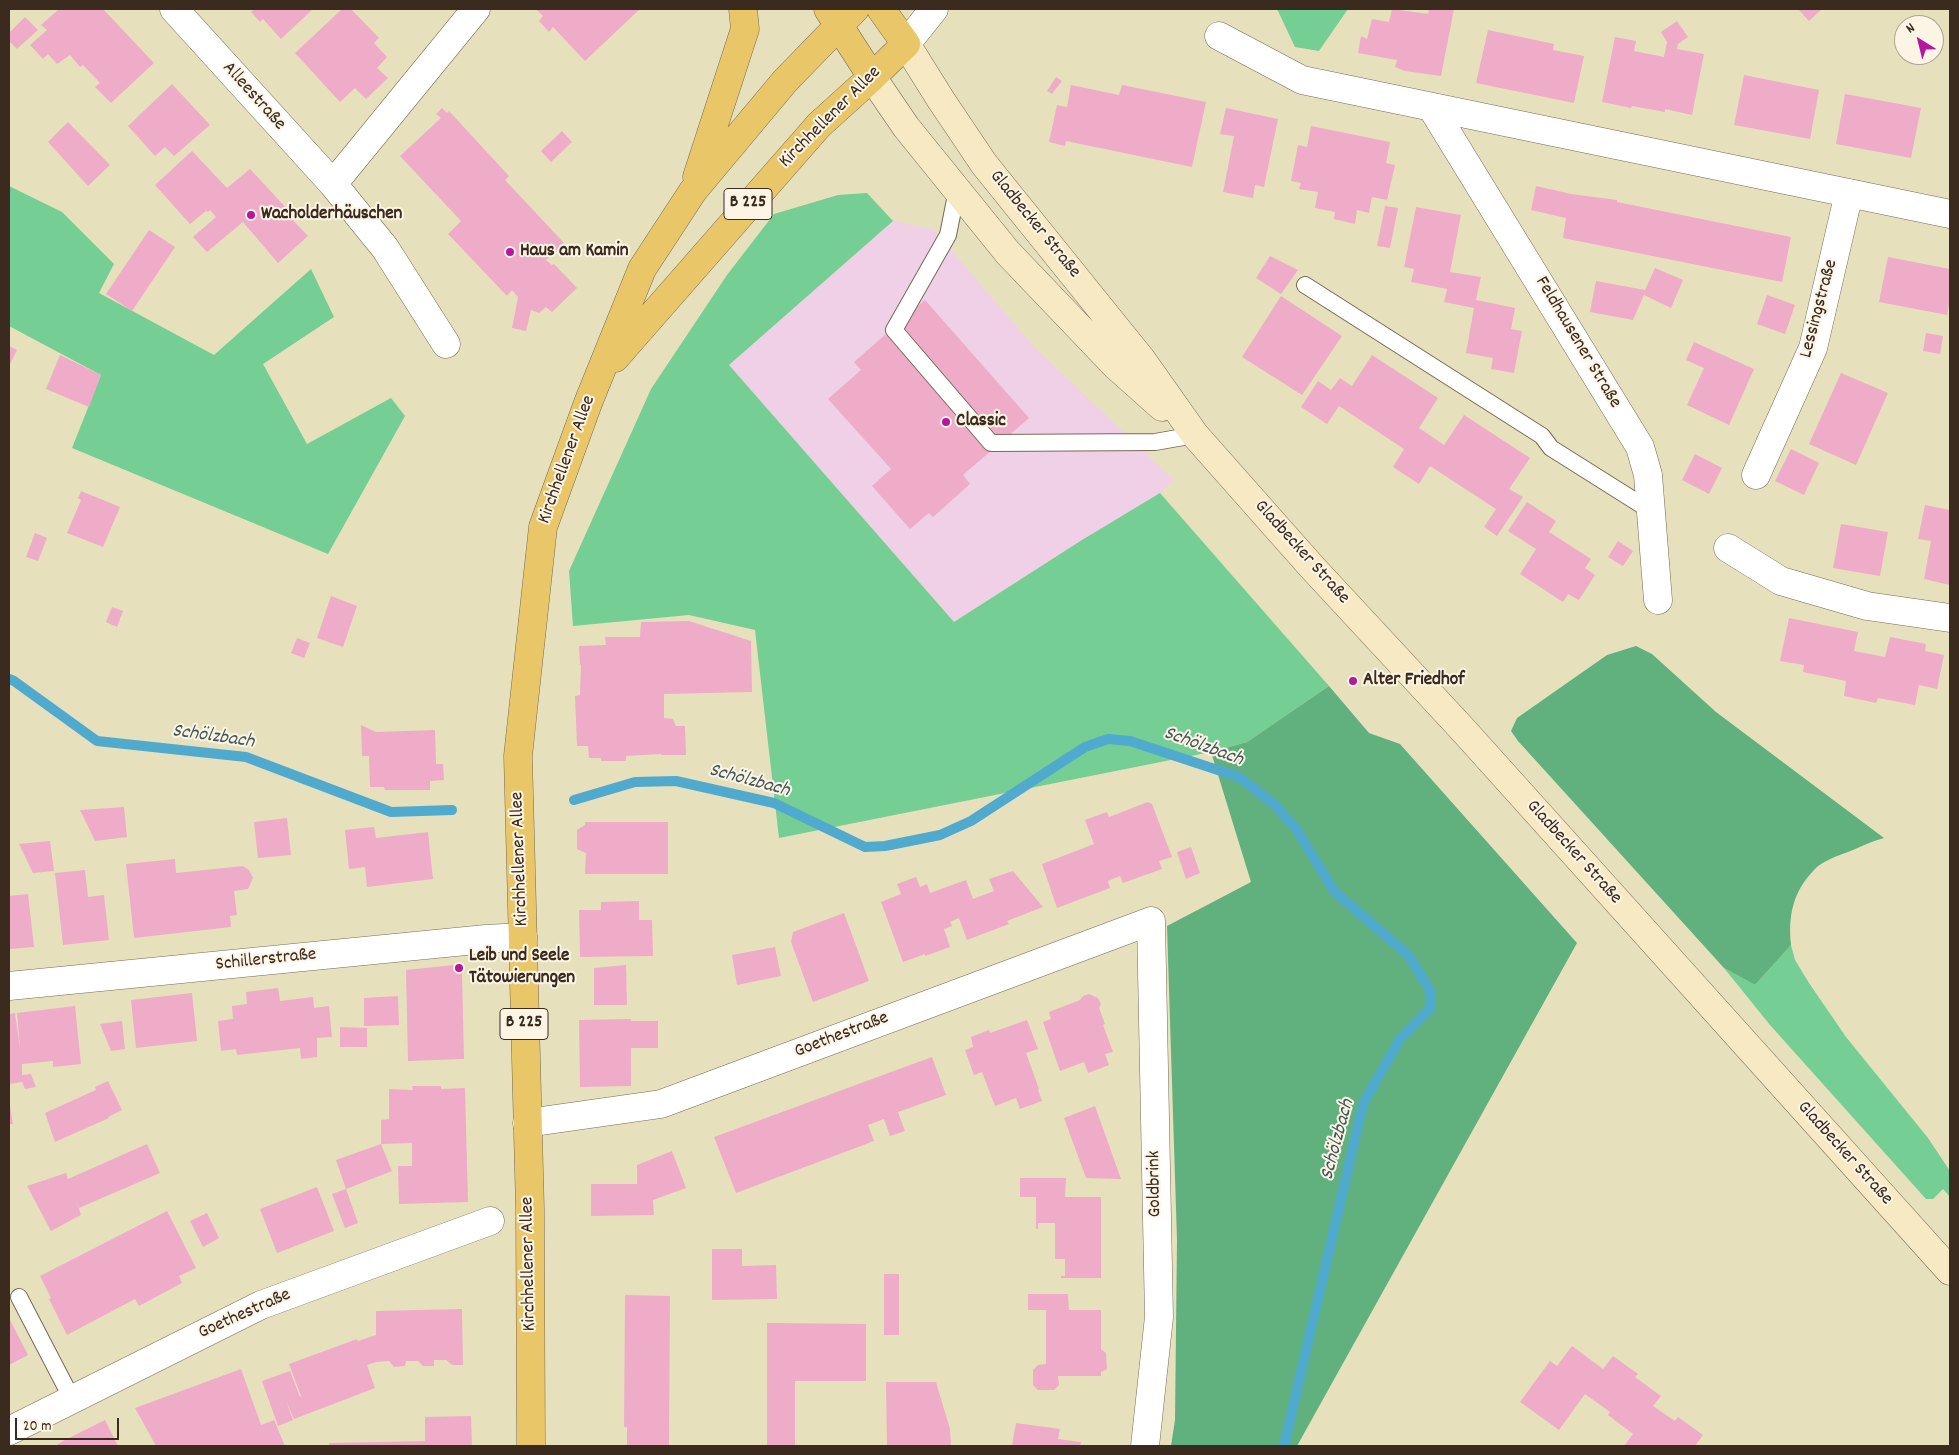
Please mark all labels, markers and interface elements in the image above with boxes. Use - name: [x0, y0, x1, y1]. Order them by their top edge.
- north arrow: [1894, 15, 1944, 65]
- text: N: [1902, 19, 1919, 39]
- street label: Alleestraße: [216, 58, 290, 136]
- street label: Kirchhellener Allee: [775, 62, 887, 174]
- street label: Gladbecker Straße: [983, 166, 1085, 284]
- road number: B 225: [724, 188, 772, 220]
- place label: Wacholderhäuschen: [261, 204, 402, 226]
- marker: Wacholderhäuschen: [245, 209, 257, 221]
- place label: Haus am Kamin: [520, 241, 628, 263]
- marker: Haus am Kamin: [504, 246, 516, 258]
- street label: Lessingstraße: [1796, 257, 1844, 361]
- street label: Feldhausener Straße: [1529, 273, 1625, 413]
- street label: Kirchhellener Allee: [534, 393, 602, 527]
- place label: Classic: [956, 411, 1006, 433]
- marker: Classic: [940, 416, 952, 428]
- street label: Gladbecker Straße: [1248, 496, 1354, 610]
- place label: Alter Friedhof: [1363, 670, 1465, 692]
- marker: Alter Friedhof: [1347, 675, 1359, 687]
- water label: Schölzbach: [170, 720, 256, 756]
- water label: Schölzbach: [1160, 723, 1246, 773]
- water label: Schölzbach: [706, 760, 792, 804]
- street label: Kirchhellener Allee: [507, 791, 535, 927]
- street label: Gladbecker Straße: [1520, 796, 1626, 910]
- street label: Schillerstraße: [215, 944, 317, 978]
- place label: Leib und Seele Tätowierungen: [469, 946, 575, 990]
- marker: Leib und Seele Tätowierungen: [453, 962, 465, 974]
- street label: Goethestraße: [792, 1008, 892, 1064]
- road number: B 225: [500, 1009, 548, 1040]
- water label: Schölzbach: [1317, 1097, 1361, 1183]
- street label: Gladbecker Straße: [1791, 1097, 1897, 1211]
- street label: Goldbrink: [1144, 1150, 1168, 1218]
- street label: Kirchhellener Allee: [517, 1196, 543, 1332]
- street label: Goethestraße: [195, 1284, 295, 1346]
- scale bar: [18, 1408, 121, 1440]
- text: 20 m: [23, 1416, 51, 1438]

